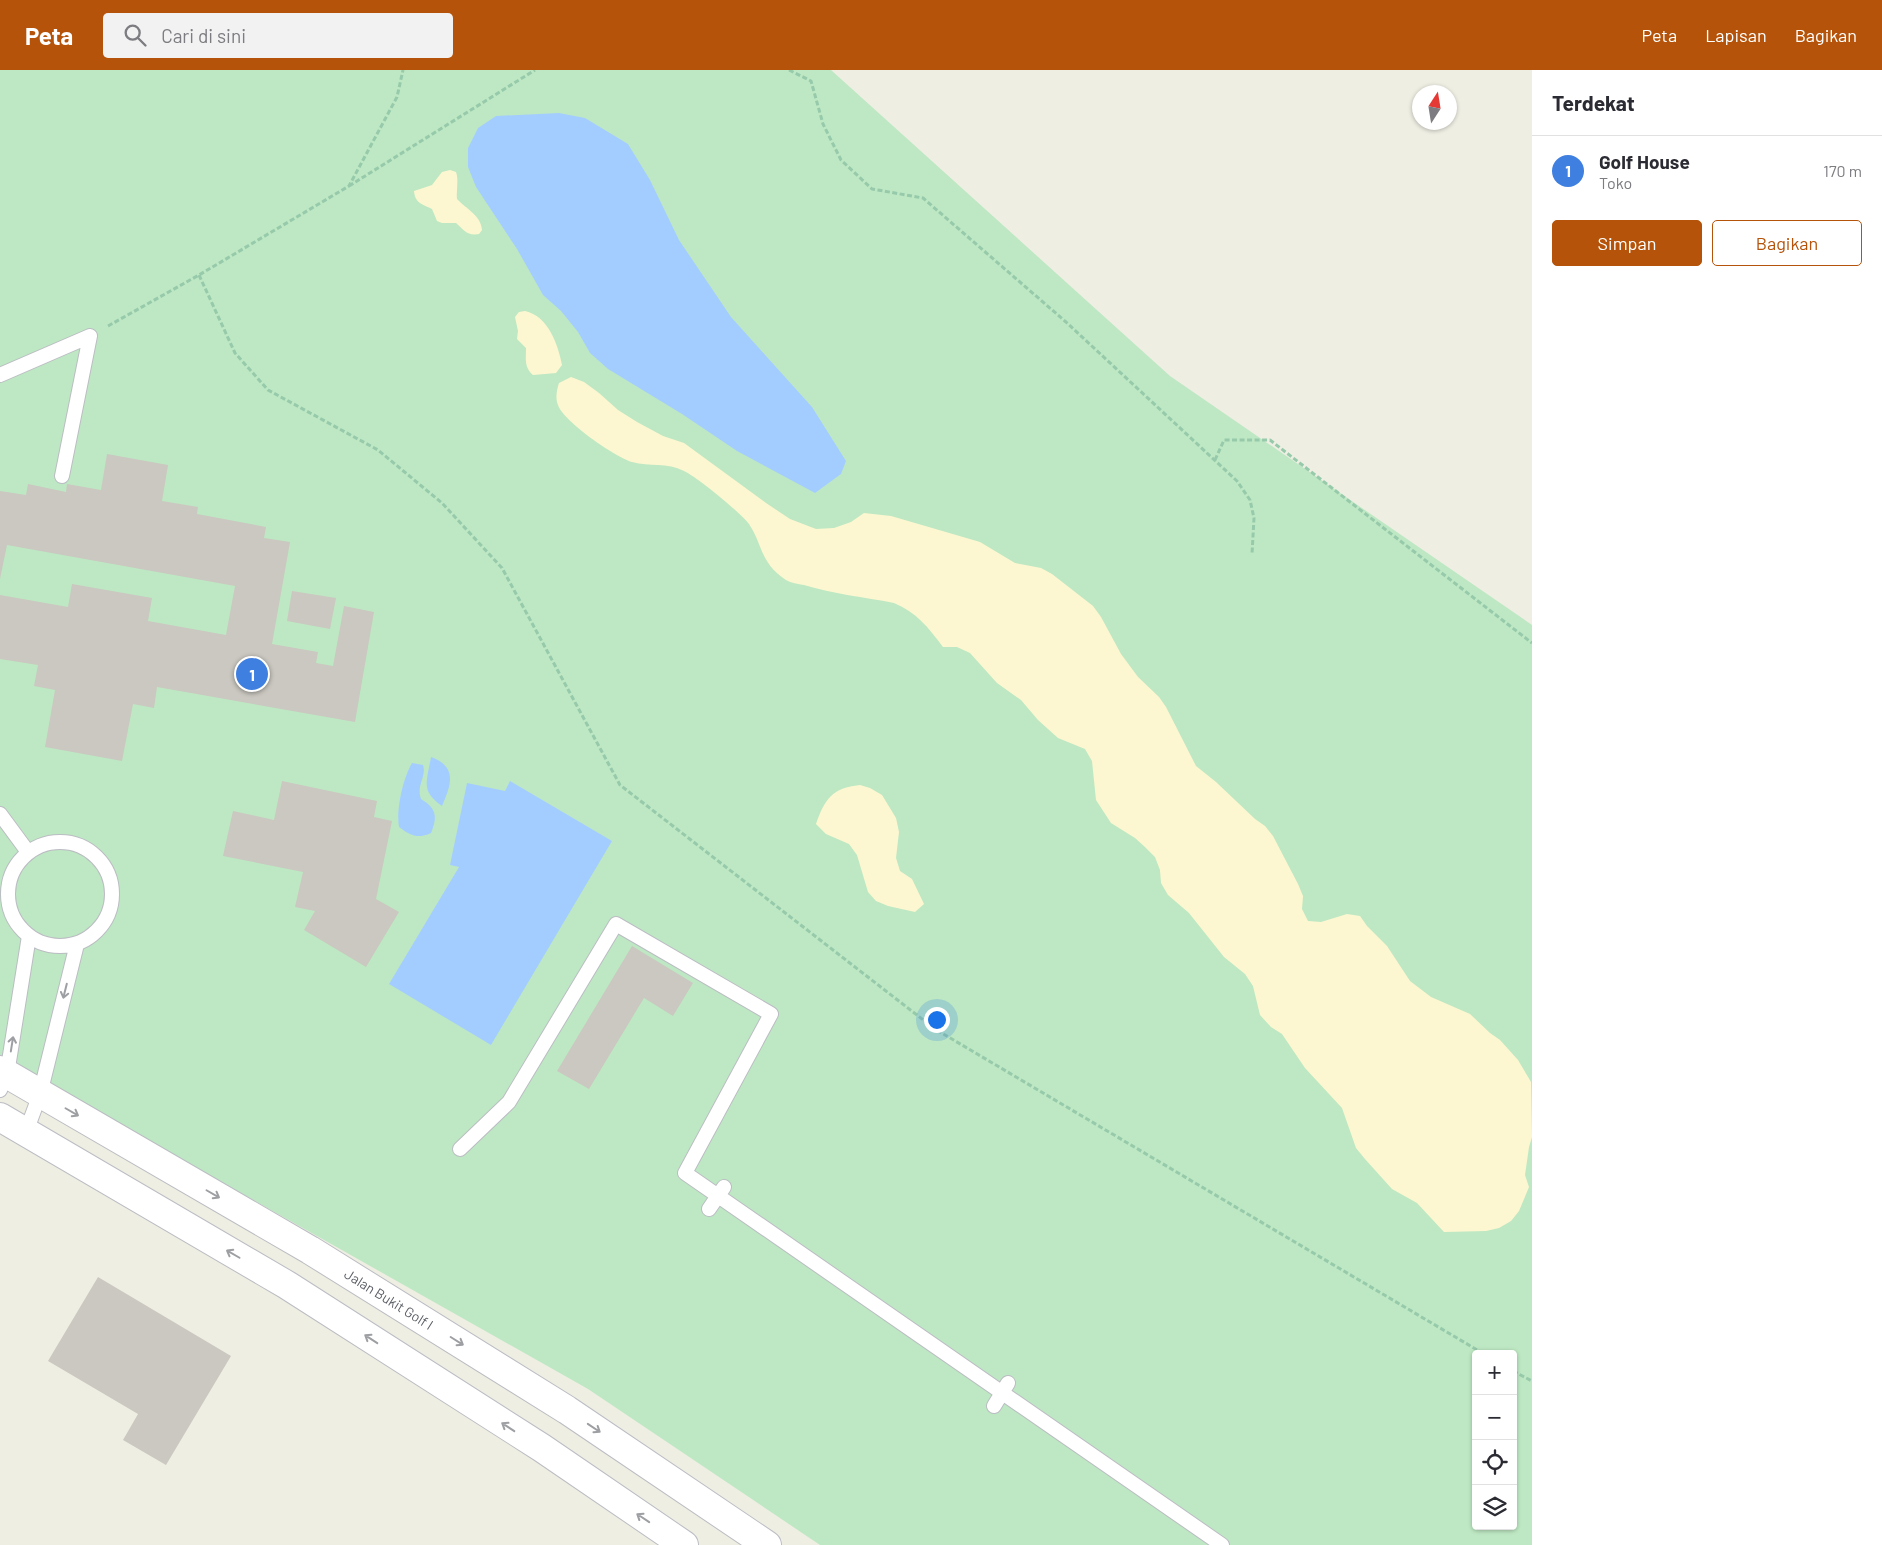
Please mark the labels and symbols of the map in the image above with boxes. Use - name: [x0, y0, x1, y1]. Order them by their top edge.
- north arrow: [1412, 85, 1457, 130]
- pin: 1: [236, 655, 268, 693]
- one-way arrow: [60, 982, 69, 998]
- your location: [924, 1007, 950, 1033]
- one-way arrow: [8, 1036, 18, 1052]
- one-way arrow: [65, 1108, 79, 1118]
- one-way arrow: [205, 1189, 220, 1199]
- one-way arrow: [226, 1249, 241, 1259]
- street label: Jalan Bukit Golf I: [342, 1265, 436, 1333]
- one-way arrow: [365, 1334, 379, 1344]
- one-way arrow: [449, 1337, 463, 1347]
- one-way arrow: [502, 1422, 516, 1432]
- one-way arrow: [587, 1423, 601, 1433]
- one-way arrow: [637, 1512, 651, 1522]

